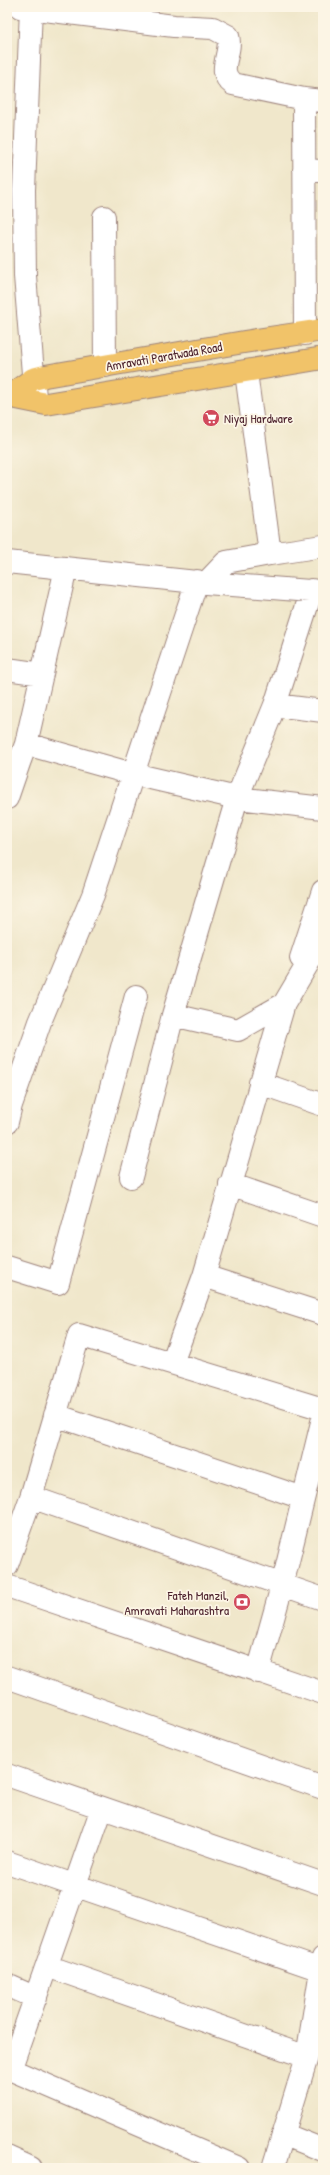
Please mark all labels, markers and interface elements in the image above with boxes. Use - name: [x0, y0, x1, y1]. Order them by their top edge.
- street label: Amravati Paratwada Road: [105, 337, 223, 375]
- supermarket icon: Niyaj Hardware: [201, 408, 221, 428]
- place label: Niyaj Hardware: [224, 409, 293, 427]
- place label: Fateh Manzil, Amravati Maharashtra: [125, 1586, 229, 1619]
- bank icon: Fateh Manzil, Amravati Maharashtra: [232, 1592, 252, 1612]

